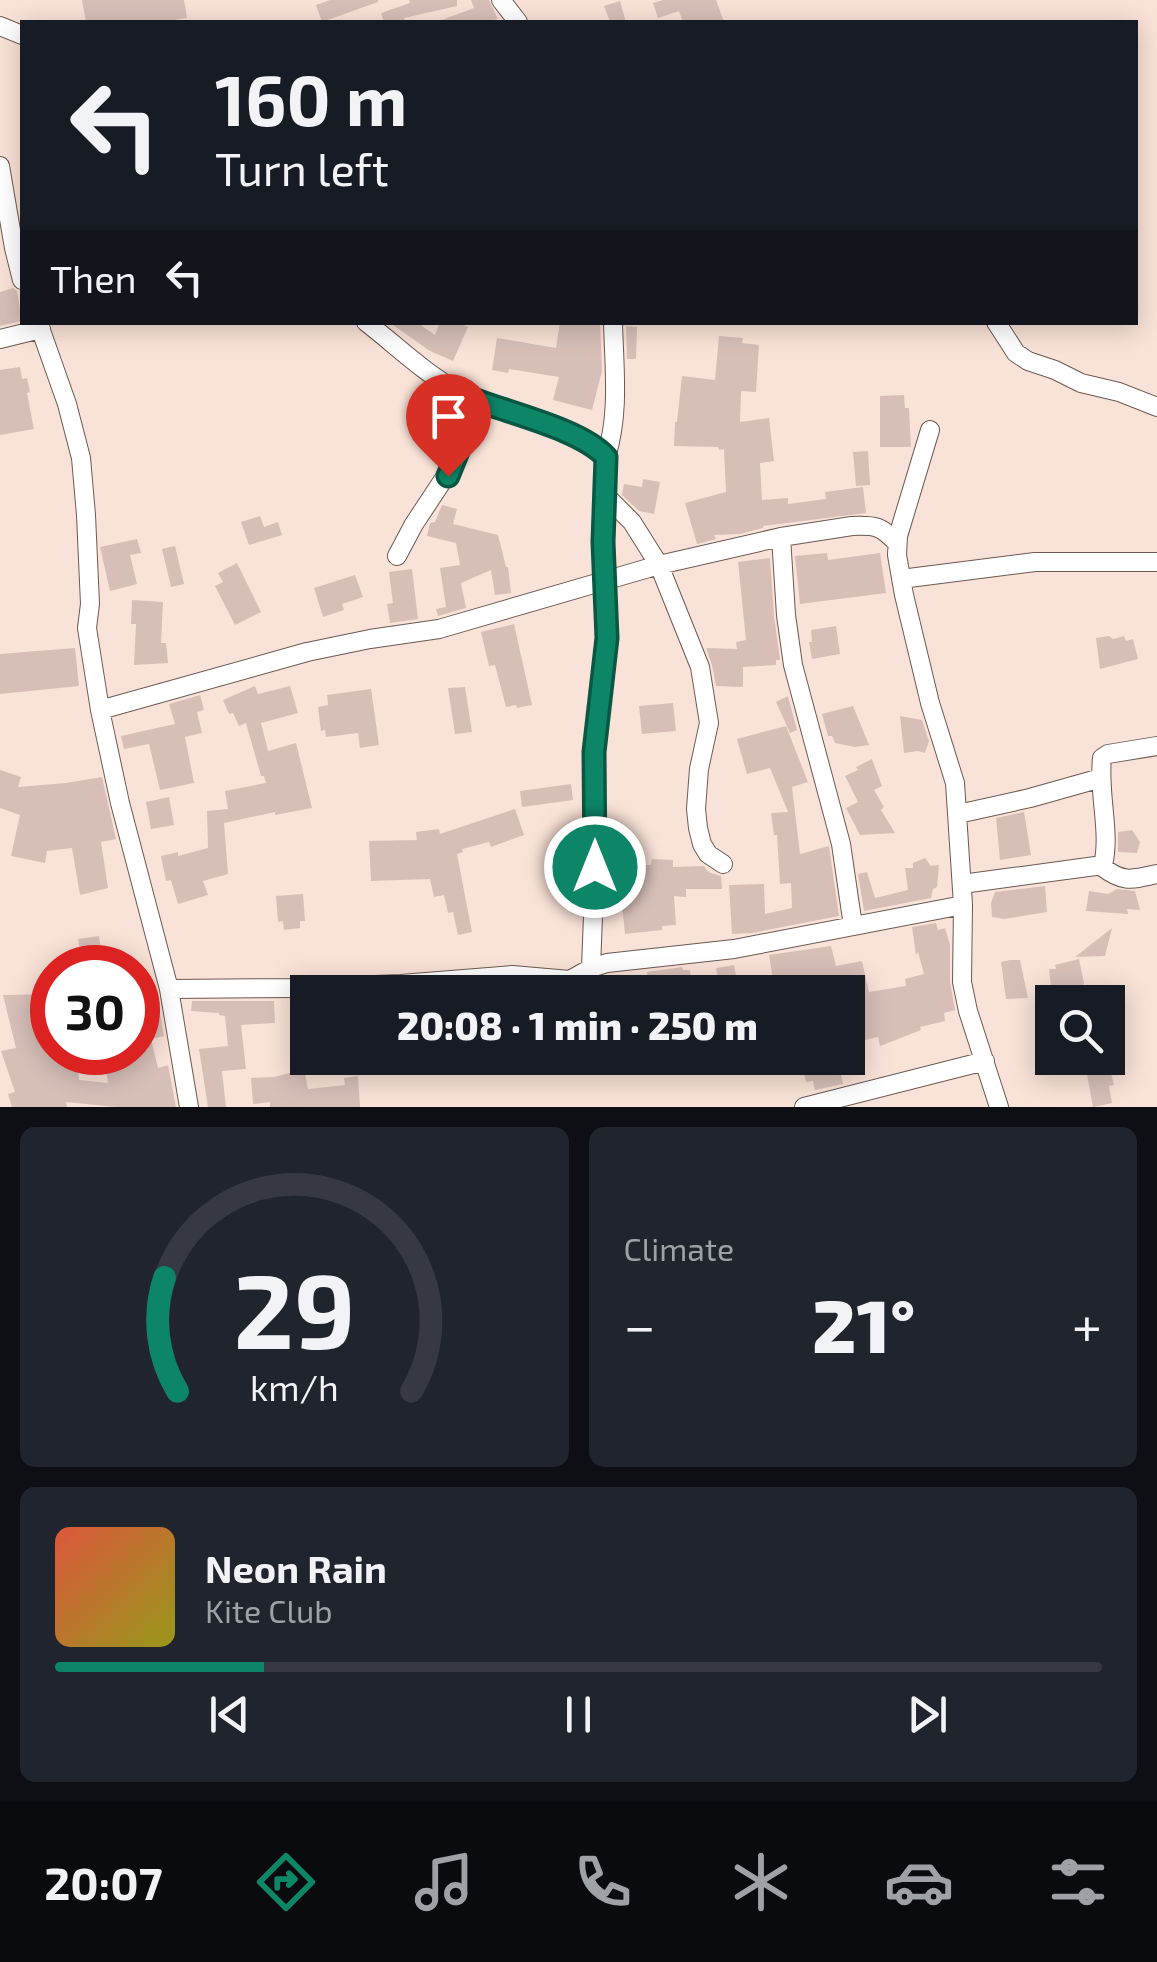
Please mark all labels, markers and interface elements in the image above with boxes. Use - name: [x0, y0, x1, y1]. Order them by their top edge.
- text: 160 m: [215, 56, 408, 140]
- icon: left: [50, 60, 180, 190]
- text: Turn left: [215, 141, 389, 195]
- icon: left: [157, 250, 212, 305]
- text: Then: [50, 255, 137, 301]
- pin: [406, 374, 491, 477]
- icon: arrive: [421, 389, 476, 444]
- position arrow: [543, 815, 647, 919]
- speed limit sign: 30: [30, 945, 160, 1075]
- map controls: [1035, 985, 1125, 1075]
- button: search: [1035, 985, 1125, 1075]
- text: 20:08 · 1 min · 250 m: [397, 1002, 758, 1048]
- text: Climate: [624, 1229, 734, 1267]
- text: 29: [233, 1245, 355, 1370]
- text: 21°: [812, 1278, 915, 1368]
- text: −: [624, 1291, 656, 1357]
- text: +: [1072, 1291, 1102, 1357]
- text: km/h: [250, 1365, 339, 1408]
- text: Neon Rain: [205, 1545, 387, 1591]
- text: Kite Club: [205, 1591, 333, 1629]
- icon: previous: [202, 1687, 257, 1742]
- icon: pause: [551, 1687, 606, 1742]
- icon: next: [900, 1687, 955, 1742]
- icon: directions: [251, 1847, 321, 1917]
- icon: music: [409, 1847, 479, 1917]
- icon: phone: [568, 1847, 638, 1917]
- icon: climate: [726, 1847, 796, 1917]
- icon: car: [884, 1847, 954, 1917]
- icon: filters: [1043, 1847, 1113, 1917]
- text: 20:07: [44, 1855, 162, 1909]

